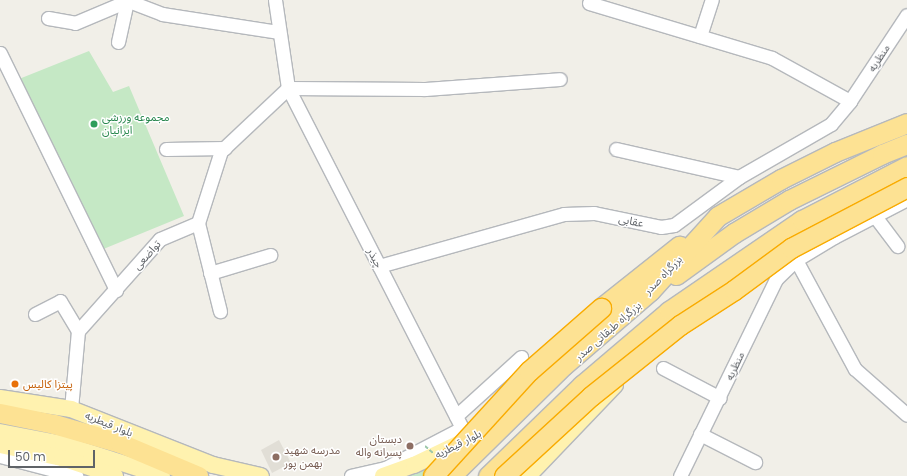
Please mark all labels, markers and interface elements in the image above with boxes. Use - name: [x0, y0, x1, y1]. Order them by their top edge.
- street label: منظریه: [865, 42, 893, 74]
- place label: مجموعه ورزشی ایرانیان: [102, 111, 170, 137]
- marker: مجموعه ورزشی ایرانیان: [89, 119, 99, 129]
- street label: عقابی: [617, 212, 645, 230]
- street label: تواضعی: [130, 238, 164, 272]
- street label: چیذر: [364, 246, 386, 270]
- street label: بزرگراه صدر: [641, 253, 685, 297]
- street label: بزرگراه طبقاتی صدر: [572, 299, 644, 363]
- street label: منظریه: [723, 350, 747, 382]
- place label: پیتزا کالیس: [23, 377, 73, 391]
- marker: پیتزا کالیس: [10, 379, 20, 389]
- street label: بلوار قیطریه: [83, 408, 135, 440]
- street label: بلوار قیطریه: [432, 427, 484, 461]
- place label: دبستان پسرانه واله: [356, 433, 402, 459]
- marker: دبستان پسرانه واله: [405, 441, 415, 451]
- scale bar: [10, 442, 97, 468]
- place label: مدرسه شهید بهمن پور: [284, 444, 340, 470]
- text: 50 m: [15, 448, 46, 465]
- marker: مدرسه شهید بهمن پور: [271, 452, 281, 462]

